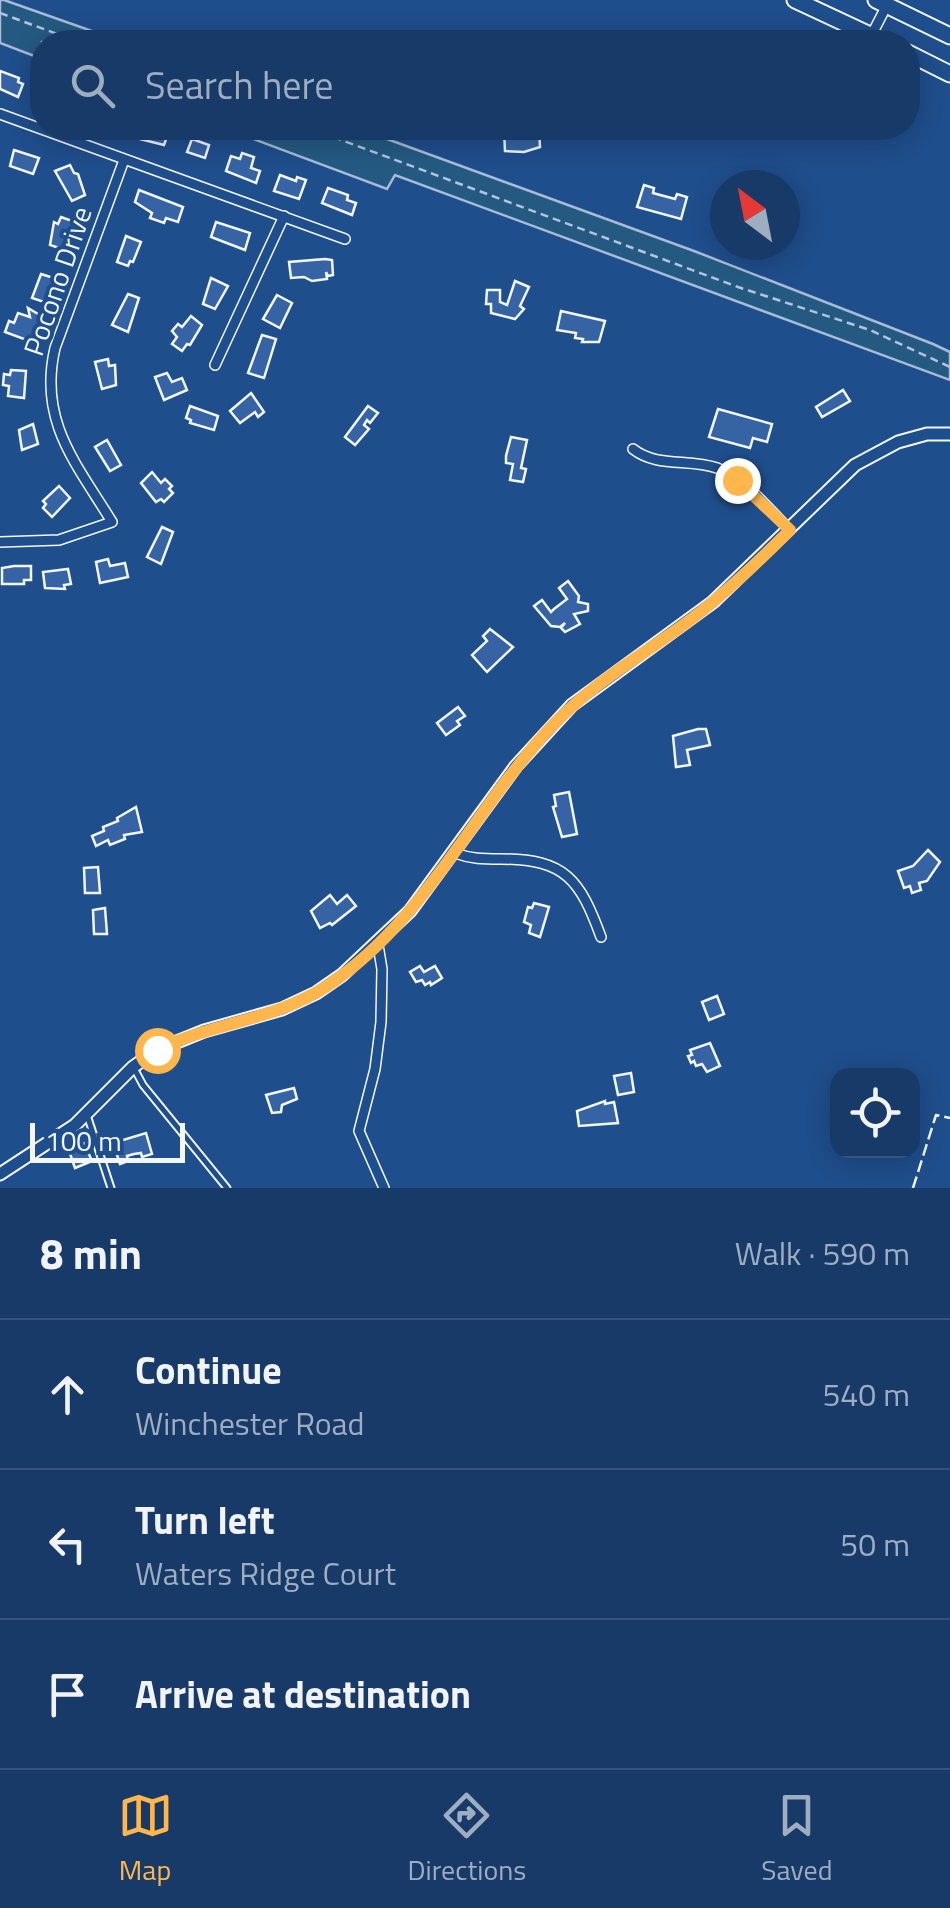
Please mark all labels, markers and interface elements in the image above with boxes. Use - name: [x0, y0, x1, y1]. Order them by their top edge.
- search box: [30, 30, 920, 140]
- text: Search here: [145, 56, 333, 114]
- icon: search: [65, 58, 120, 113]
- north arrow: [710, 170, 800, 260]
- street label: Pocono Drive: [11, 201, 103, 361]
- route end: [715, 458, 761, 504]
- route start: [135, 1028, 181, 1074]
- map controls: [830, 1068, 920, 1158]
- button: locate: [830, 1068, 920, 1158]
- scale bar: [30, 1118, 185, 1162]
- text: 100 m: [45, 1119, 122, 1162]
- text: 8 min: [40, 1221, 142, 1285]
- text: Walk · 590 m: [735, 1229, 910, 1277]
- text: Continue: [135, 1341, 282, 1399]
- icon: ahead: [40, 1367, 95, 1422]
- text: 540 m: [822, 1370, 910, 1418]
- text: Winchester Road: [135, 1399, 365, 1447]
- text: Turn left: [135, 1491, 275, 1549]
- icon: left: [40, 1517, 95, 1572]
- text: 50 m: [840, 1520, 910, 1568]
- text: Waters Ridge Court: [135, 1549, 396, 1597]
- text: Arrive at destination: [135, 1665, 471, 1723]
- icon: arrive: [40, 1667, 95, 1722]
- tab: Map: [118, 1788, 173, 1891]
- tab: Directions: [408, 1788, 526, 1891]
- tab: Saved: [761, 1788, 832, 1891]

